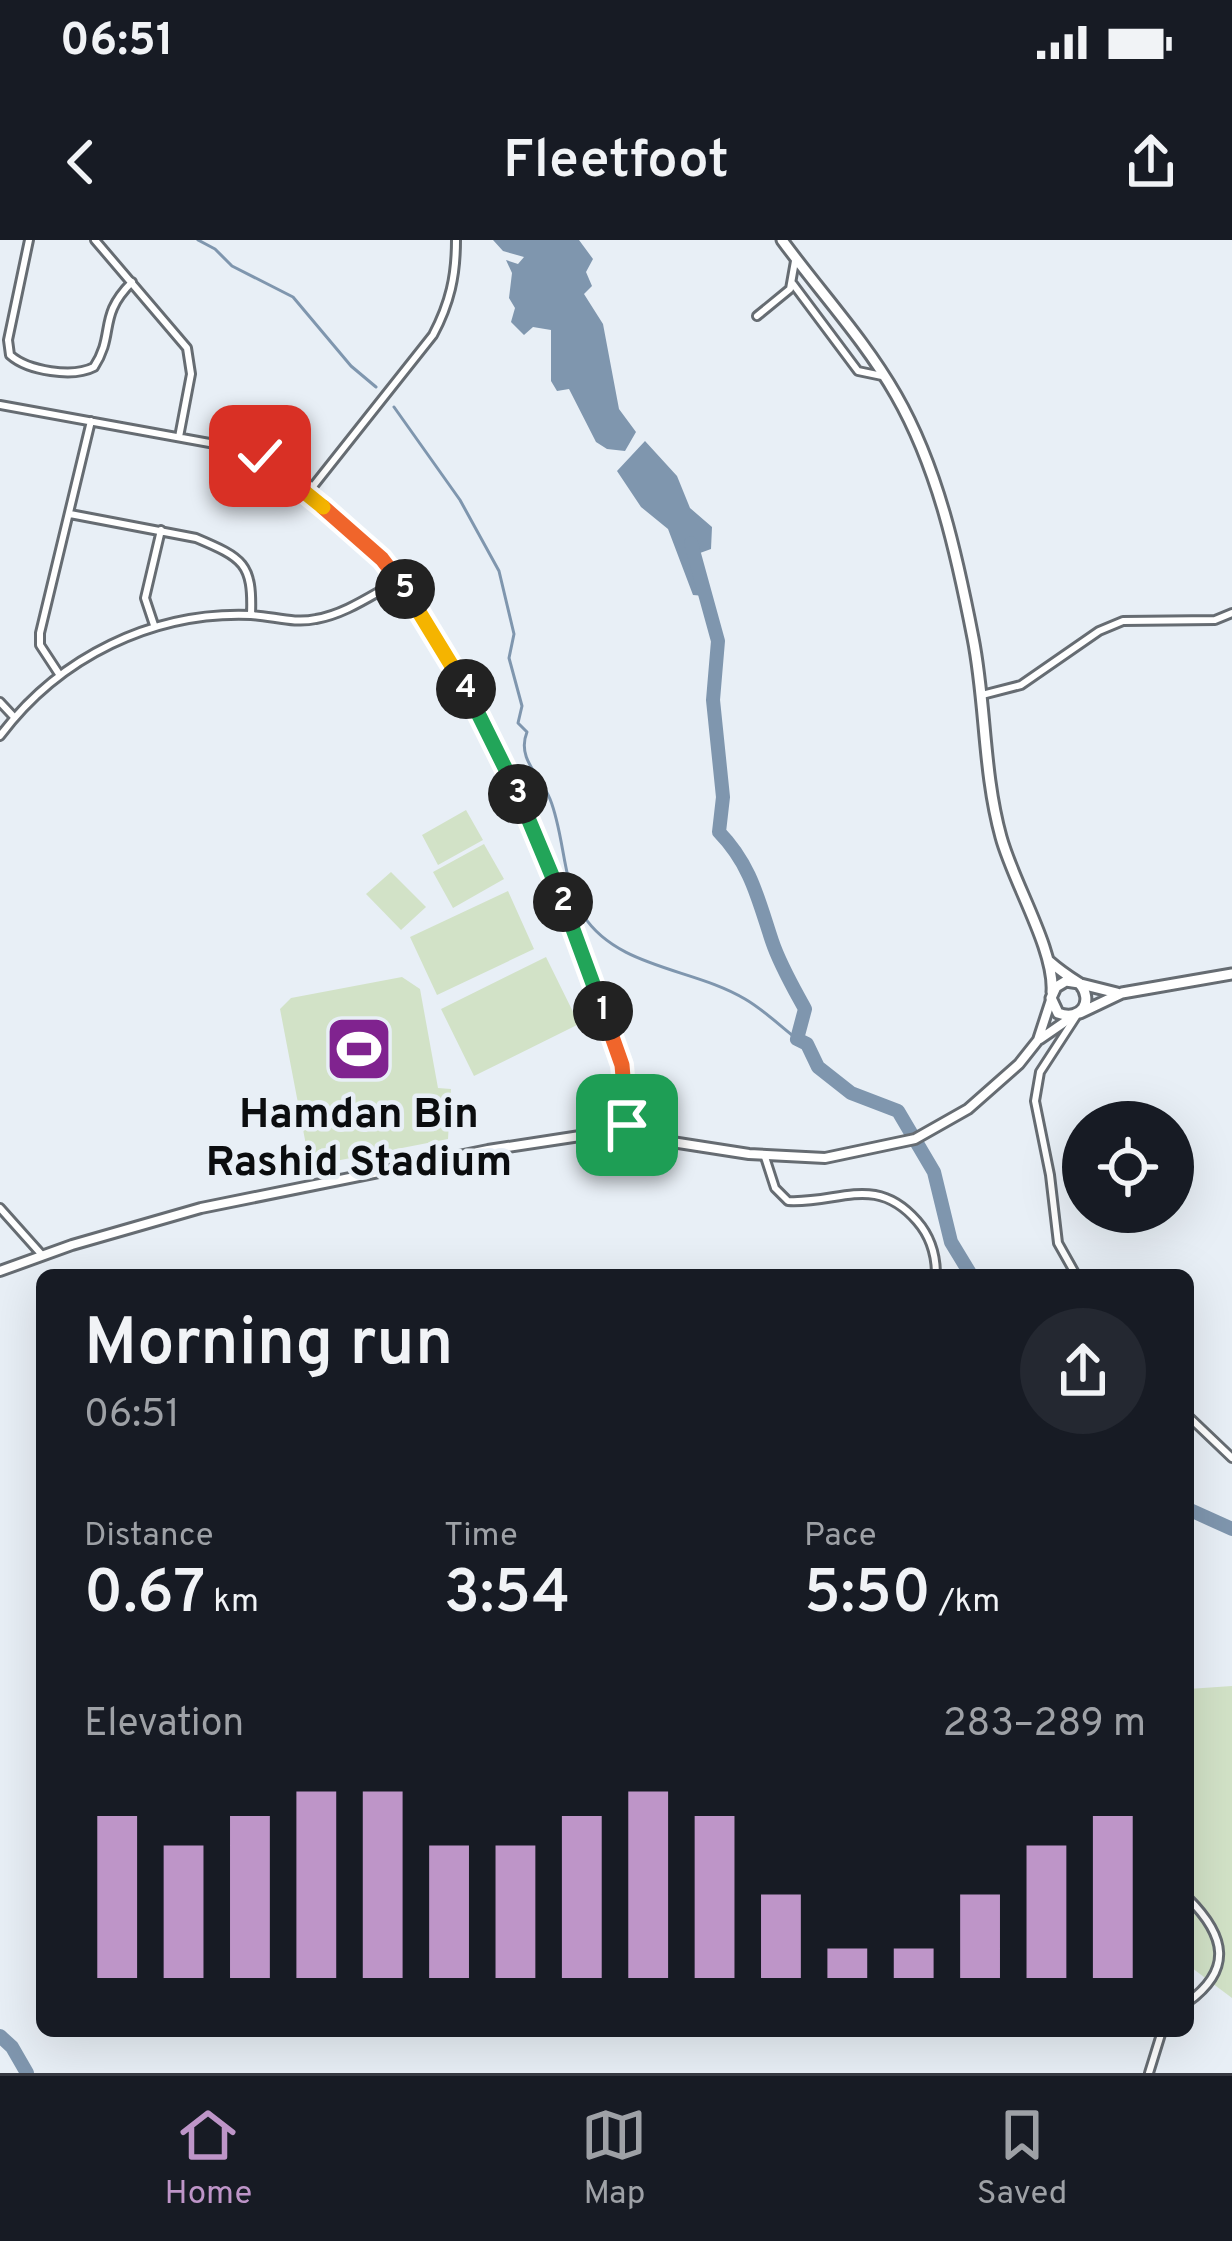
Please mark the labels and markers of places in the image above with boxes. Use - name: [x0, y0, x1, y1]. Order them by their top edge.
- pin: [209, 405, 311, 507]
- pin: 5: [375, 559, 435, 619]
- pin: 4: [436, 659, 496, 719]
- pin: 3: [488, 764, 548, 824]
- pin: 2: [533, 872, 593, 932]
- pin: 1: [573, 981, 633, 1041]
- sports icon: Hamdan Bin Rashid Stadium: [324, 1014, 394, 1084]
- pin: [576, 1074, 678, 1176]
- place label: Hamdan Bin Rashid Stadium: [206, 1090, 512, 1191]

